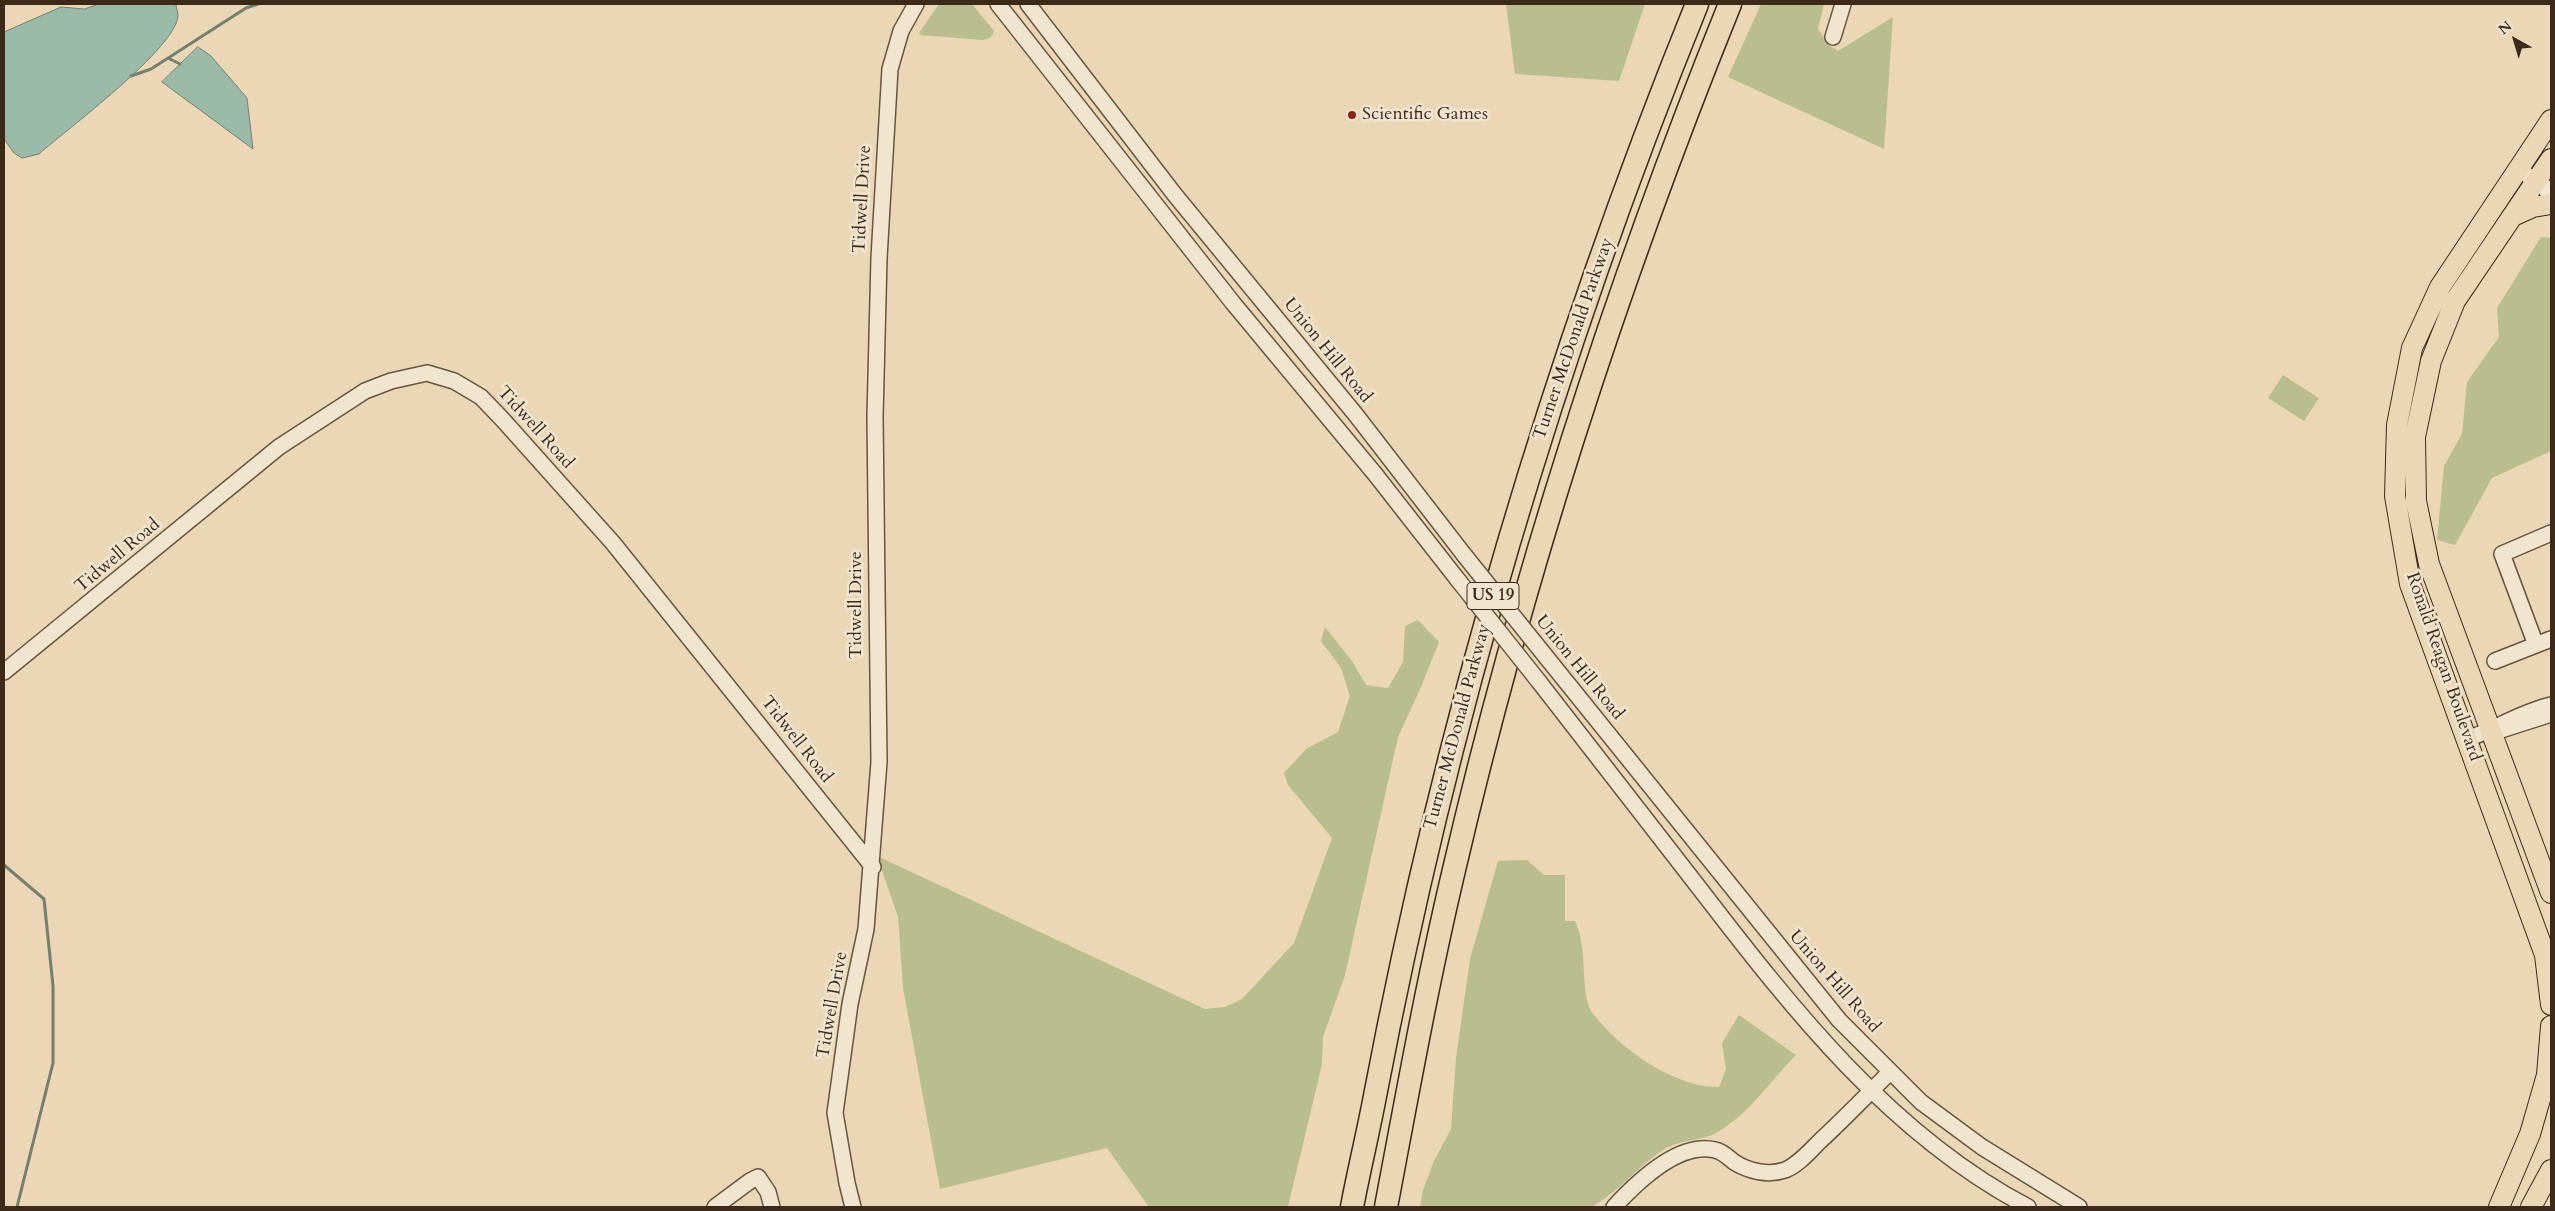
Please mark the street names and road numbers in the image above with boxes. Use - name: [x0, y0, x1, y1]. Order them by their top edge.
- street label: Tidwell Drive: [849, 145, 877, 253]
- street label: Turner McDonald Parkway: [1529, 235, 1619, 443]
- street label: Union Hill Road: [1278, 294, 1376, 408]
- street label: Tidwell Road: [492, 382, 578, 474]
- street label: Tidwell Road: [71, 514, 165, 598]
- street label: Tidwell Drive: [846, 551, 868, 659]
- street label: Ronald Reagan Boulevard: [2401, 570, 2485, 764]
- road number: US 19: [1467, 582, 1519, 610]
- street label: Union Hill Road: [1530, 611, 1628, 725]
- street label: Turner McDonald Parkway: [1420, 622, 1496, 832]
- street label: Tidwell Road: [755, 692, 837, 788]
- street label: Union Hill Road: [1784, 926, 1884, 1038]
- street label: Tidwell Drive: [813, 950, 853, 1060]

